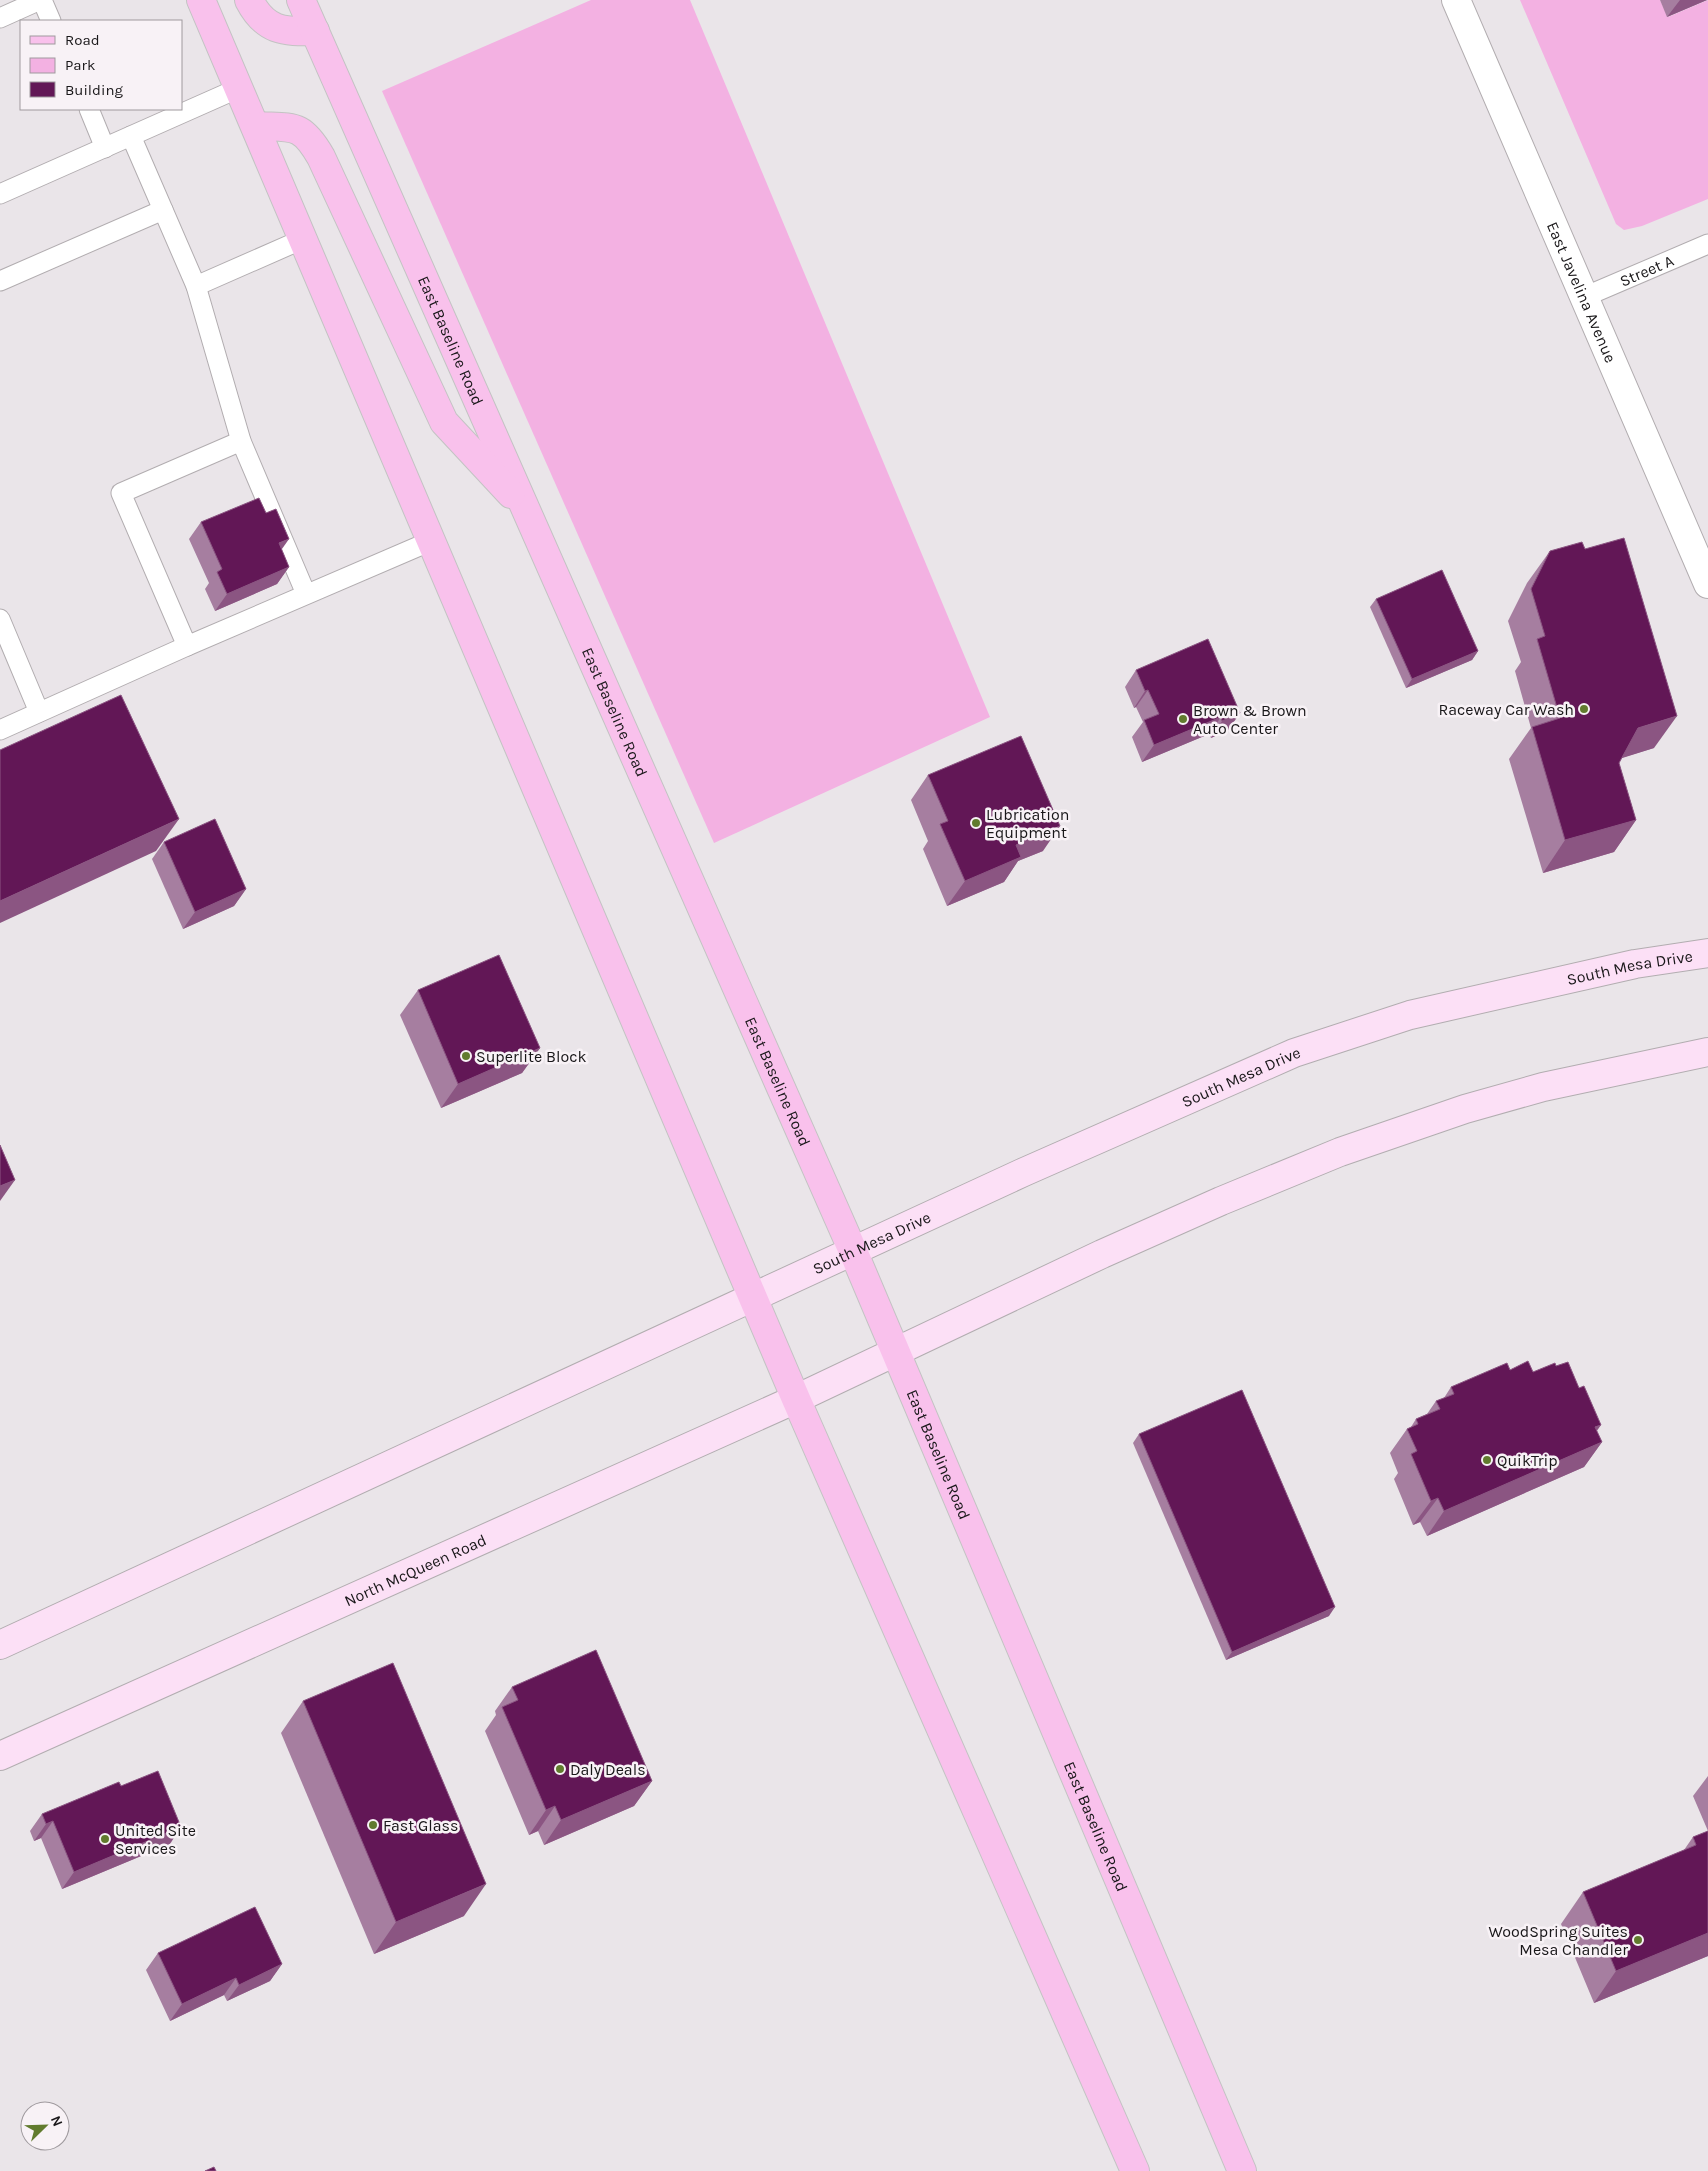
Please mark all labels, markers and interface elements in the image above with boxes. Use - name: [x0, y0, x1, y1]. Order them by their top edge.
- legend: [20, 20, 182, 110]
- text: Road: [65, 31, 100, 49]
- text: Park: [65, 56, 95, 74]
- text: Building: [65, 81, 123, 99]
- street label: East Javelina Avenue: [1543, 218, 1621, 365]
- street label: Street A: [1617, 250, 1676, 290]
- street label: East Baseline Road: [414, 273, 488, 408]
- street label: East Baseline Road: [578, 644, 652, 779]
- place label: Raceway Car Wash: [1438, 700, 1574, 719]
- place label: Brown & Brown Auto Center: [1193, 701, 1307, 738]
- marker: Raceway Car Wash: [1578, 703, 1590, 715]
- marker: Brown & Brown Auto Center: [1177, 713, 1189, 725]
- place label: Lubrication Equipment: [986, 805, 1069, 842]
- marker: Lubrication Equipment: [970, 817, 982, 829]
- street label: South Mesa Drive: [1565, 946, 1694, 989]
- street label: East Baseline Road: [741, 1014, 815, 1149]
- street label: South Mesa Drive: [1179, 1042, 1303, 1111]
- place label: Superlite Block: [476, 1047, 586, 1066]
- marker: Superlite Block: [460, 1050, 472, 1062]
- street label: South Mesa Drive: [809, 1207, 934, 1278]
- street label: East Baseline Road: [903, 1386, 975, 1522]
- place label: QuikTrip: [1497, 1451, 1558, 1470]
- marker: QuikTrip: [1481, 1454, 1493, 1466]
- street label: North McQueen Road: [341, 1530, 489, 1610]
- street label: East Baseline Road: [1060, 1758, 1132, 1894]
- place label: Daly Deals: [570, 1760, 646, 1779]
- marker: Daly Deals: [554, 1763, 566, 1775]
- place label: Fast Glass: [383, 1816, 458, 1835]
- marker: Fast Glass: [367, 1819, 379, 1831]
- place label: United Site Services: [115, 1821, 196, 1858]
- marker: United Site Services: [99, 1833, 111, 1845]
- place label: WoodSpring Suites Mesa Chandler: [1488, 1922, 1628, 1959]
- marker: WoodSpring Suites Mesa Chandler: [1632, 1934, 1644, 1946]
- north arrow: [20, 2101, 70, 2151]
- text: N: [47, 2113, 66, 2129]

